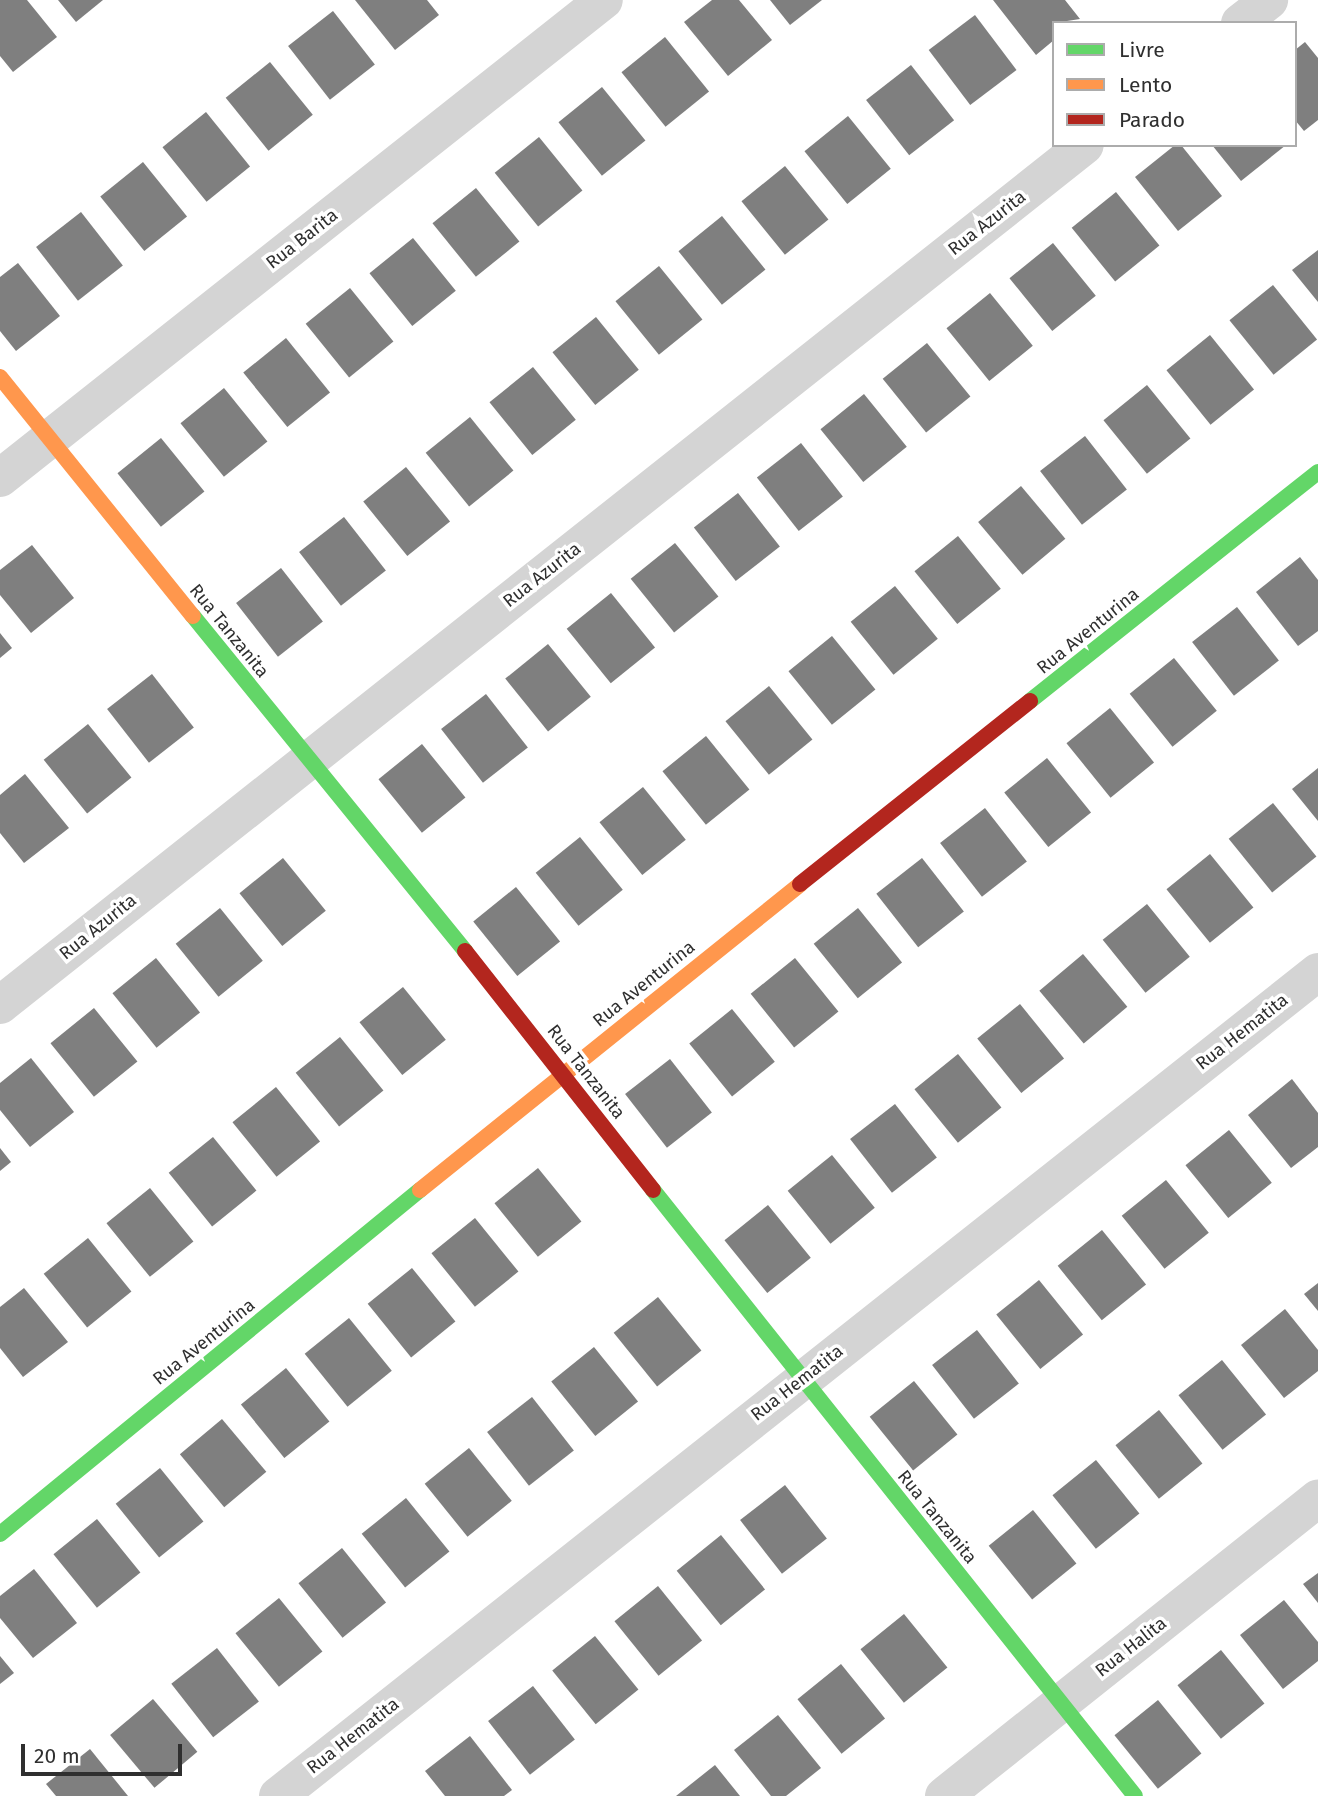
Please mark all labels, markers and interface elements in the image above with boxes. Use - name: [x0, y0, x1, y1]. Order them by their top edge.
- legend: [1052, 21, 1297, 147]
- text: Livre: [1119, 37, 1165, 63]
- text: Lento: [1119, 72, 1172, 98]
- text: Parado: [1119, 107, 1185, 133]
- street label: Rua Azurita: [944, 186, 1030, 260]
- street label: Rua Barita: [262, 204, 342, 274]
- street label: Rua Azurita: [499, 538, 585, 612]
- street label: Rua Tanzanita: [185, 580, 273, 682]
- street label: Rua Aventurina: [1033, 583, 1143, 679]
- street label: Rua Azurita: [55, 889, 141, 965]
- street label: Rua Aventurina: [589, 936, 699, 1032]
- street label: Rua Hematita: [1192, 989, 1292, 1075]
- street label: Rua Tanzanita: [542, 1020, 630, 1124]
- street label: Rua Aventurina: [149, 1294, 259, 1390]
- street label: Rua Hematita: [747, 1340, 847, 1426]
- street label: Rua Tanzanita: [893, 1466, 981, 1568]
- street label: Rua Halita: [1091, 1613, 1171, 1681]
- street label: Rua Hematita: [303, 1693, 403, 1779]
- scale bar: [24, 1730, 186, 1774]
- text: 20 m: [34, 1743, 80, 1769]

